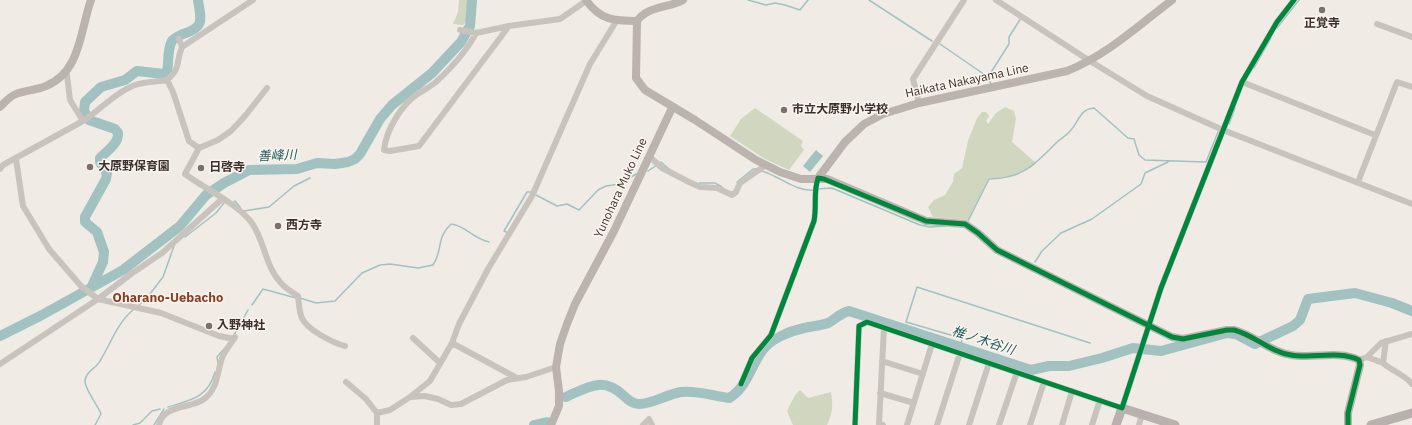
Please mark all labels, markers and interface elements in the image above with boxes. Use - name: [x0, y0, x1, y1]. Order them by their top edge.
- marker: 正覚寺: [1317, 5, 1327, 15]
- place label: 正覚寺: [1304, 17, 1340, 31]
- street label: Haikata Nakayama Line: [904, 61, 1030, 101]
- place label: 市立大原野小学校: [792, 103, 888, 117]
- marker: 市立大原野小学校: [779, 105, 789, 115]
- street label: Yunohara Muko Line: [592, 136, 650, 240]
- water label: 善峰川: [257, 148, 297, 164]
- place label: 大原野保育園: [98, 160, 170, 174]
- place label: 日啓寺: [209, 161, 245, 175]
- marker: 大原野保育園: [85, 162, 95, 172]
- marker: 日啓寺: [196, 163, 206, 173]
- place label: 西方寺: [286, 219, 322, 233]
- marker: 西方寺: [273, 221, 283, 231]
- district label: Oharano-Uebacho: [113, 290, 223, 306]
- place label: 入野神社: [217, 319, 265, 333]
- marker: 入野神社: [204, 321, 214, 331]
- water label: 椎ノ木谷川: [950, 324, 1016, 358]

